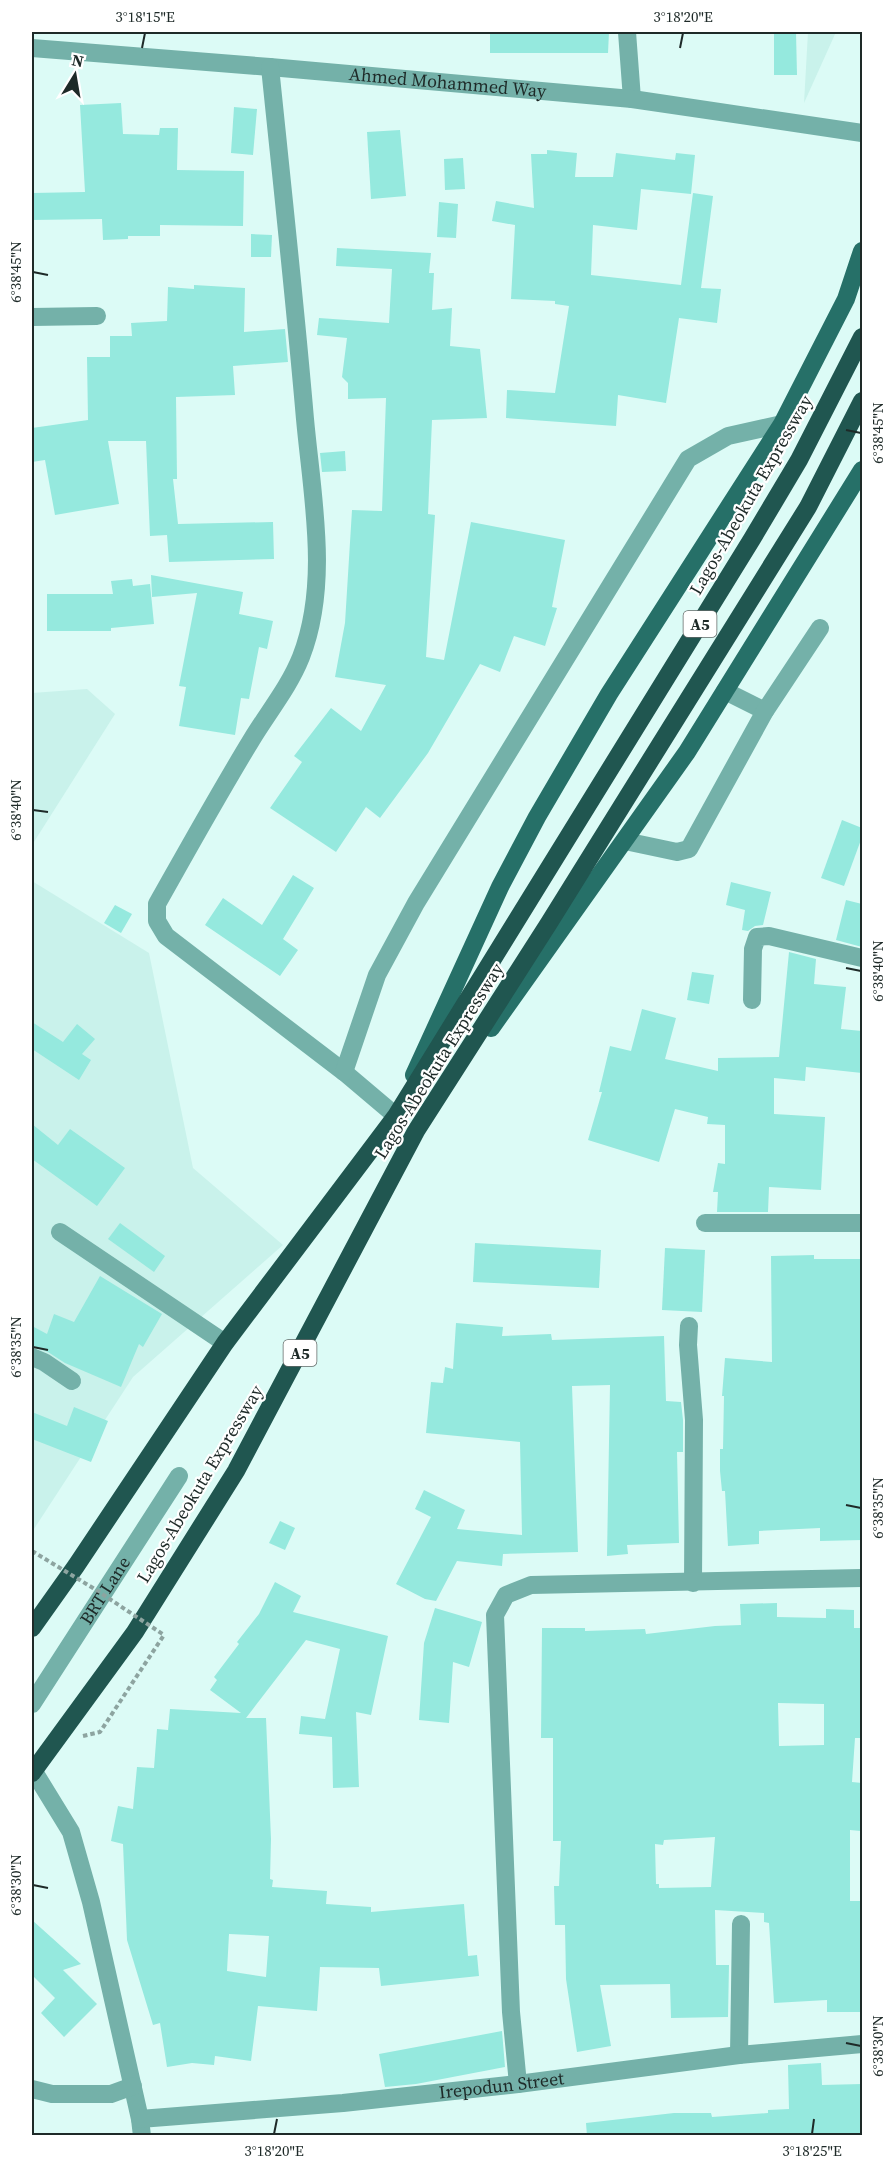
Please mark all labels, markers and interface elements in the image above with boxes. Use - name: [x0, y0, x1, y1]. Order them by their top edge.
- text: 3°18'15"E: [115, 6, 175, 27]
- text: 3°18'20"E: [653, 6, 713, 27]
- north arrow: [45, 45, 105, 105]
- text: N: [70, 48, 86, 72]
- street label: Ahmed Mohammed Way: [348, 61, 548, 103]
- text: 6°38'45"N: [5, 241, 26, 303]
- street label: Lagos-Abeokuta Expressway: [683, 390, 818, 599]
- text: 6°38'45"N: [867, 402, 888, 464]
- road number: A5: [684, 611, 716, 637]
- text: 6°38'40"N: [5, 779, 26, 841]
- text: 6°38'40"N: [867, 940, 888, 1002]
- street label: Lagos-Abeokuta Expressway: [368, 957, 510, 1164]
- text: 6°38'35"N: [5, 1316, 26, 1378]
- road number: A5: [284, 1340, 316, 1366]
- street label: Lagos-Abeokuta Expressway: [130, 1379, 269, 1587]
- text: 6°38'35"N: [867, 1477, 888, 1539]
- street label: BRT Lane: [73, 1551, 136, 1629]
- text: 6°38'30"N: [5, 1854, 26, 1916]
- text: 6°38'30"N: [867, 2015, 888, 2077]
- street label: Irepodun Street: [438, 2065, 566, 2105]
- text: 3°18'20"E: [244, 2140, 304, 2161]
- text: 3°18'25"E: [782, 2140, 842, 2161]

